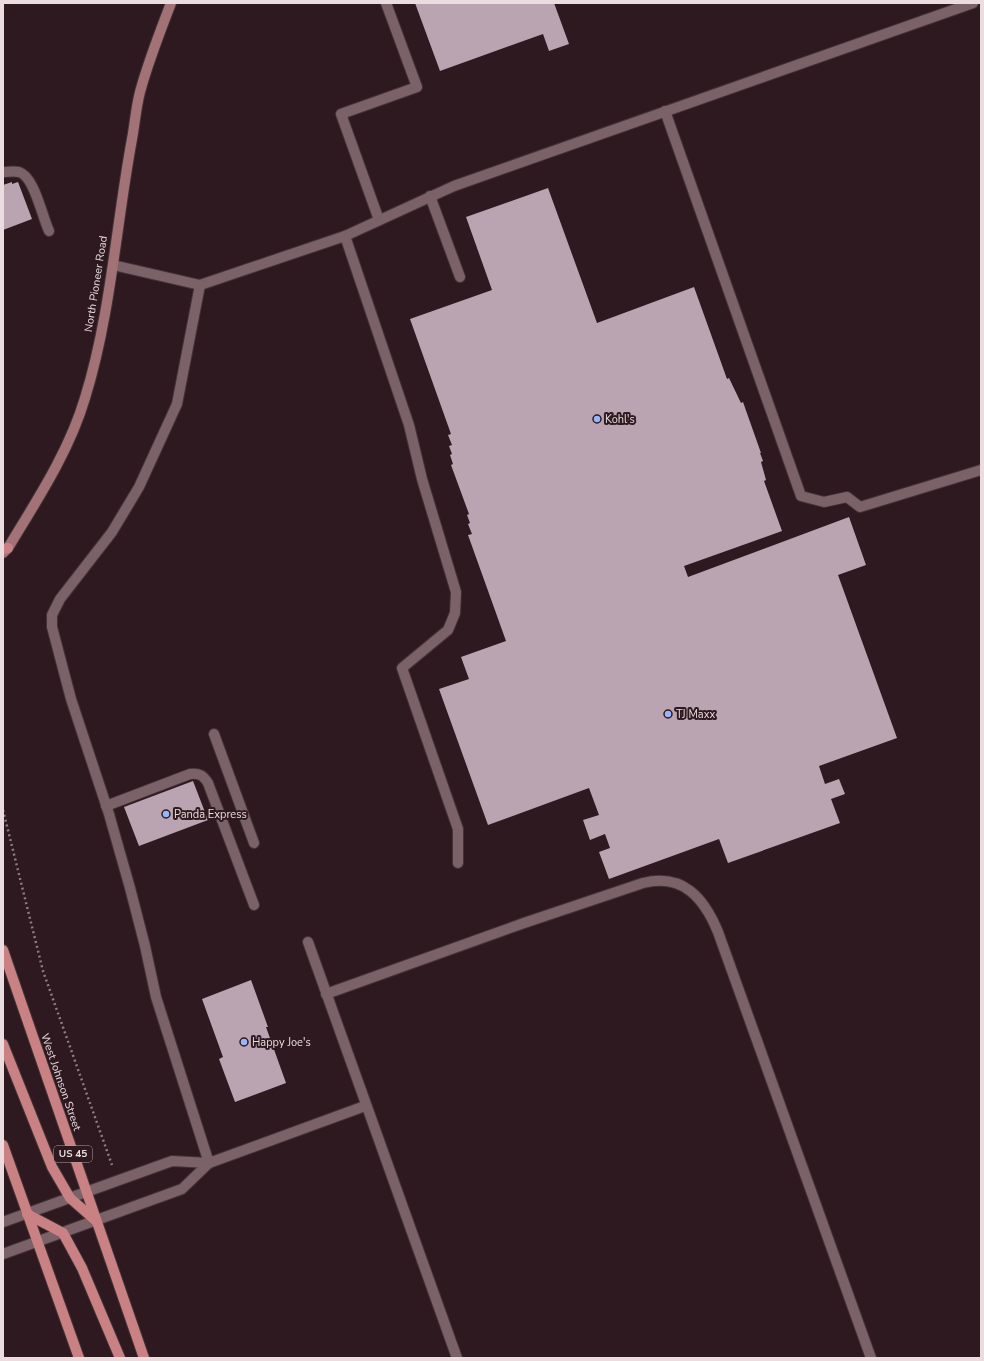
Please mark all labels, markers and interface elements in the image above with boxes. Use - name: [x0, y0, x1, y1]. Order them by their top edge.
- street label: North Pioneer Road: [81, 235, 111, 333]
- place label: Kohl's: [605, 412, 635, 427]
- marker: Kohl's: [592, 414, 602, 424]
- place label: TJ Maxx: [676, 707, 715, 722]
- marker: TJ Maxx: [663, 709, 673, 719]
- place label: Panda Express: [174, 807, 247, 822]
- marker: Panda Express: [161, 809, 171, 819]
- street label: West Johnson Street: [37, 1031, 85, 1133]
- place label: Happy Joe's: [252, 1035, 311, 1050]
- marker: Happy Joe's: [239, 1037, 249, 1047]
- road number: US 45: [54, 1146, 92, 1162]

